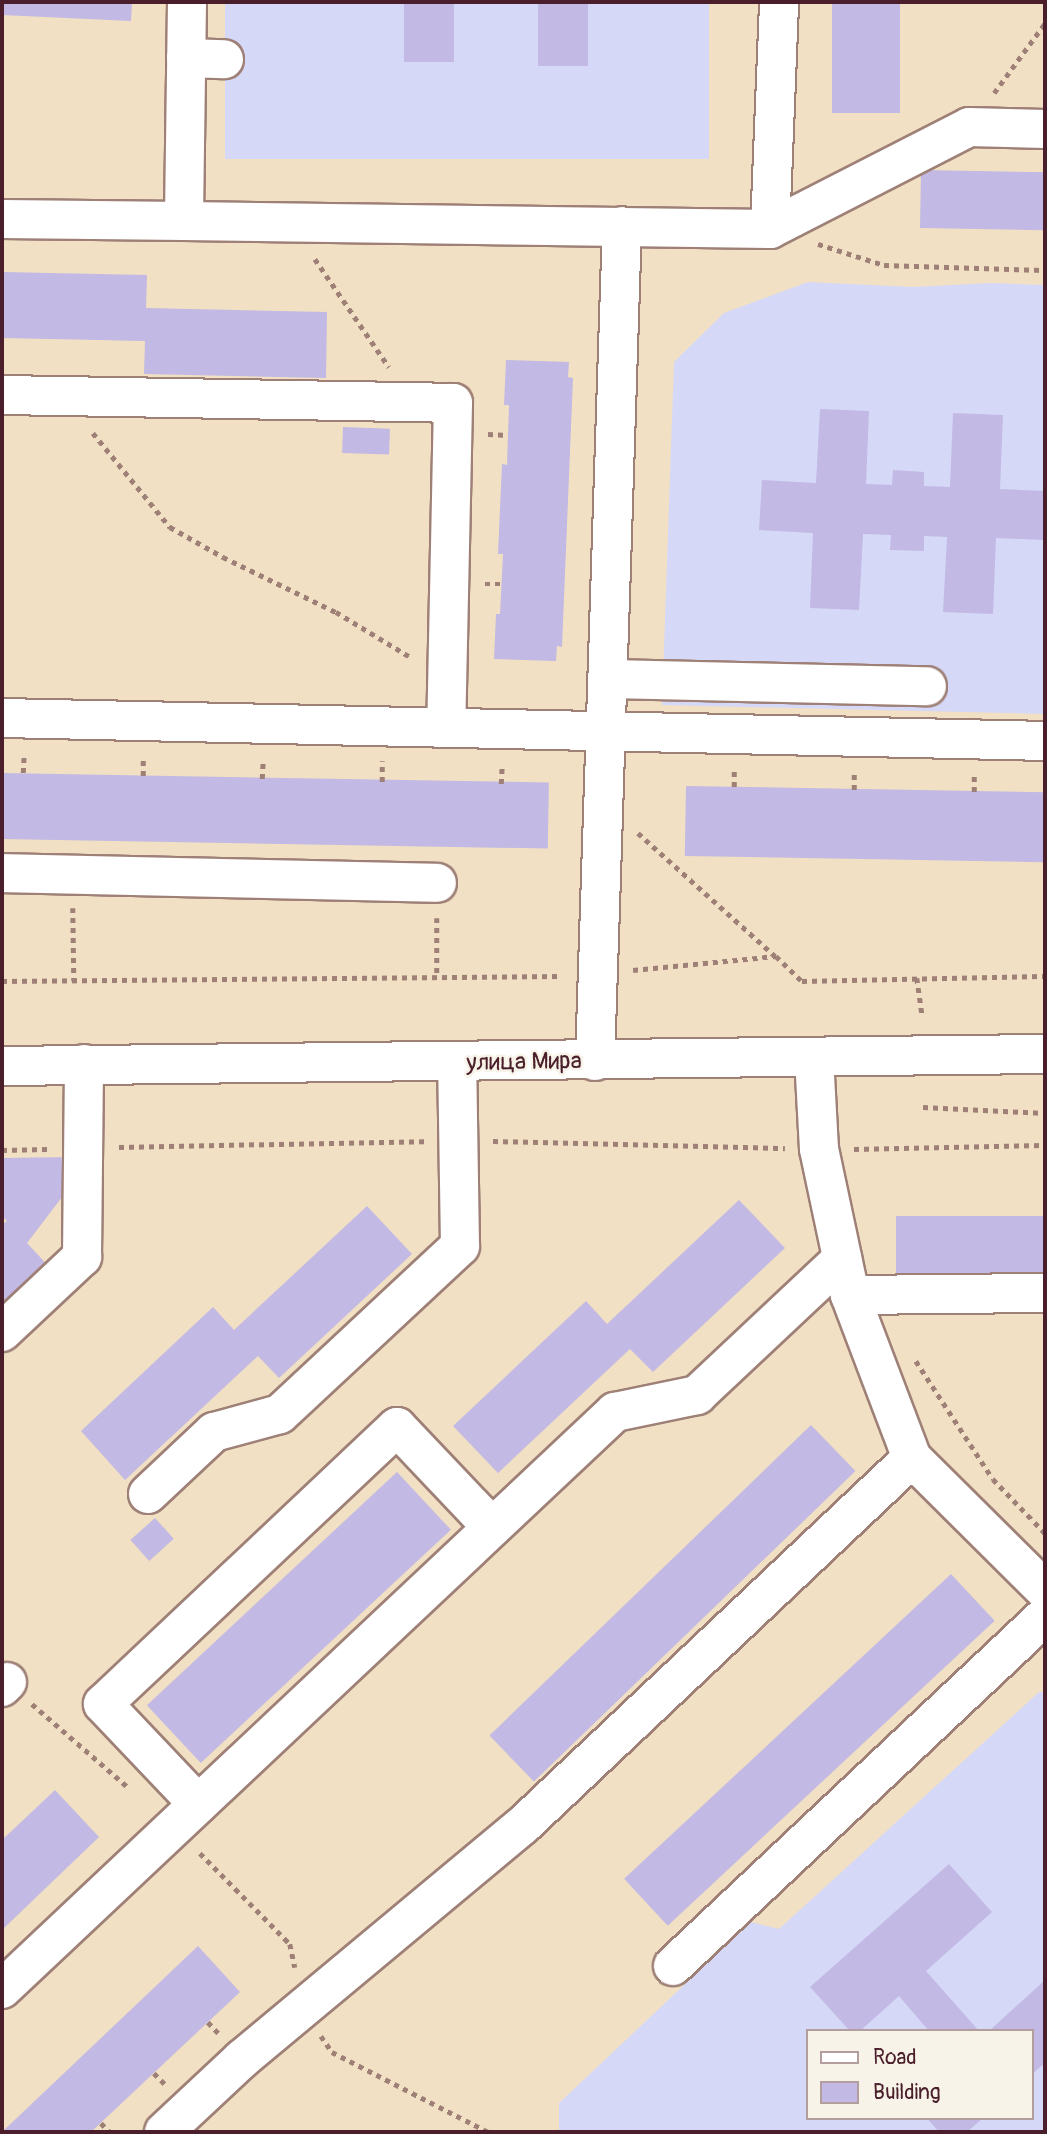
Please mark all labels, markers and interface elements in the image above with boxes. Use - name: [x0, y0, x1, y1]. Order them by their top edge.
- street label: улица Мира: [466, 1047, 582, 1077]
- legend: [806, 2029, 1033, 2120]
- text: Road: [873, 2044, 917, 2071]
- text: Building: [873, 2079, 940, 2106]

